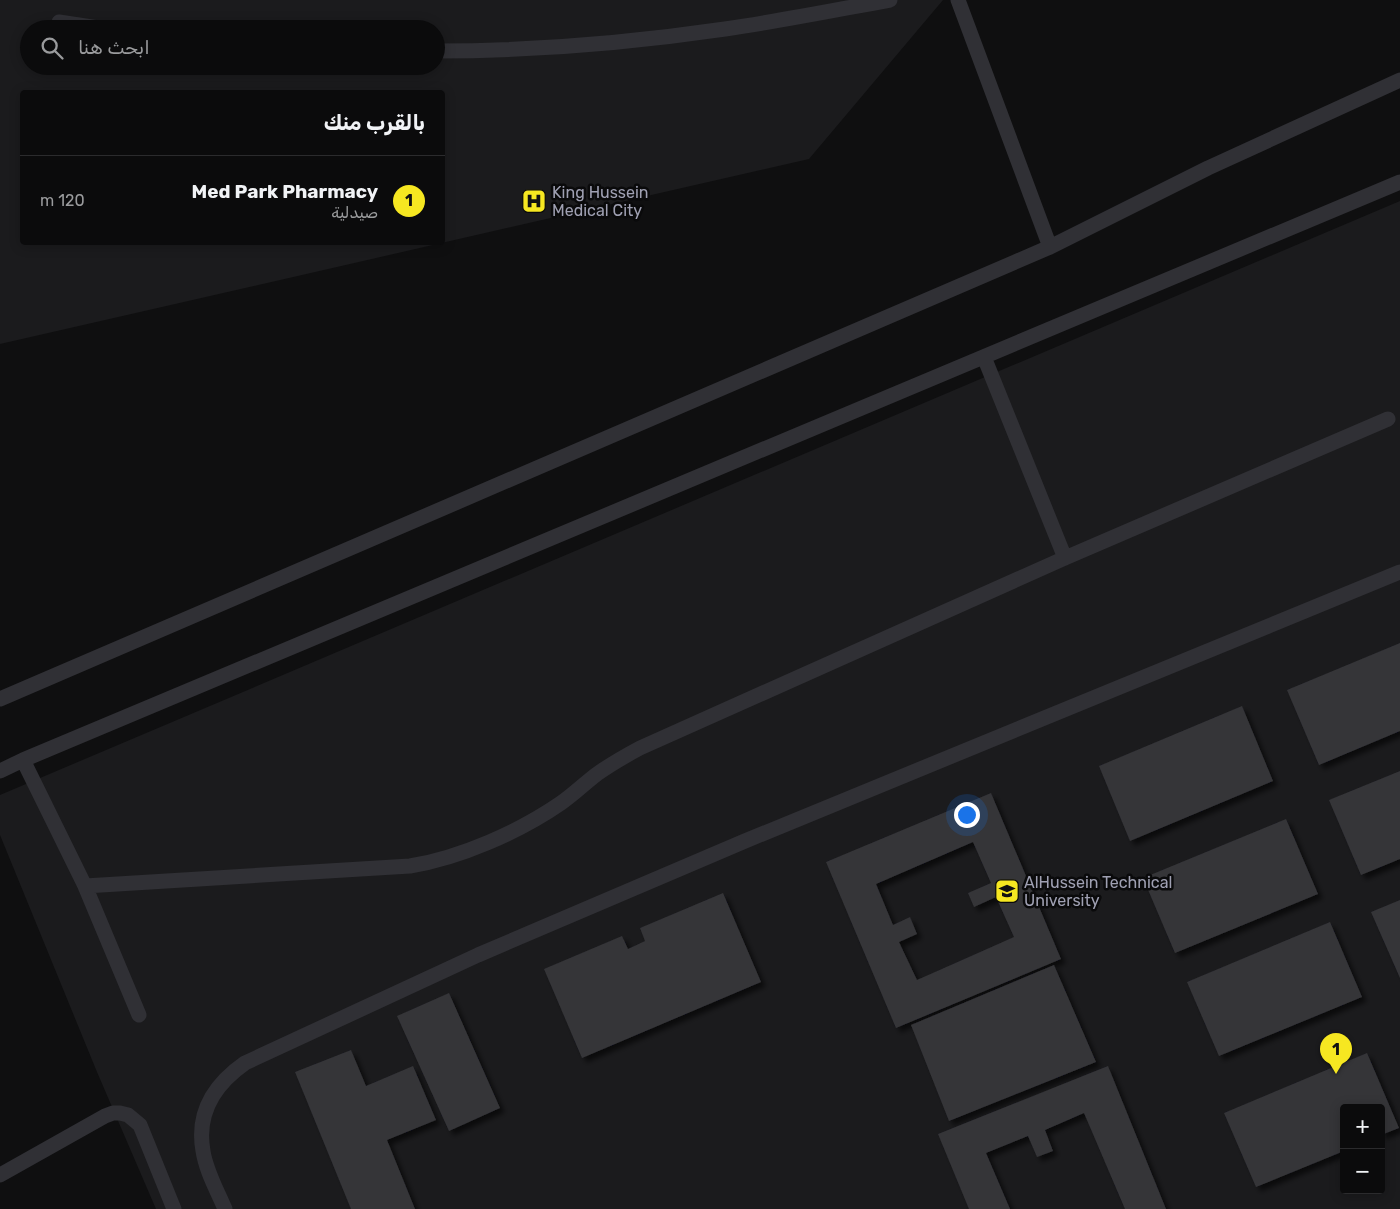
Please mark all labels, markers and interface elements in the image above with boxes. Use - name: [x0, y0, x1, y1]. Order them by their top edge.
- search box: [20, 20, 445, 75]
- icon: search: [38, 34, 66, 62]
- text: ابحث هنا: [78, 36, 150, 59]
- text: بالقرب منك: [324, 110, 425, 135]
- text: Med Park Pharmacy: [192, 180, 378, 203]
- place label: King Hussein Medical City: [552, 183, 649, 220]
- hospital icon: King Hussein Medical City: [521, 188, 547, 214]
- text: 120 m: [40, 191, 85, 210]
- text: 1: [405, 191, 413, 210]
- text: صيدلية: [331, 203, 378, 222]
- your location: [954, 802, 980, 828]
- place label: AlHussein Technical University: [1024, 873, 1172, 910]
- school or university icon: AlHussein Technical University: [994, 878, 1020, 904]
- pin: 1: [1320, 1033, 1352, 1074]
- map controls: [1340, 1104, 1385, 1194]
- button: +: [1340, 1104, 1385, 1149]
- button: −: [1340, 1149, 1385, 1194]

